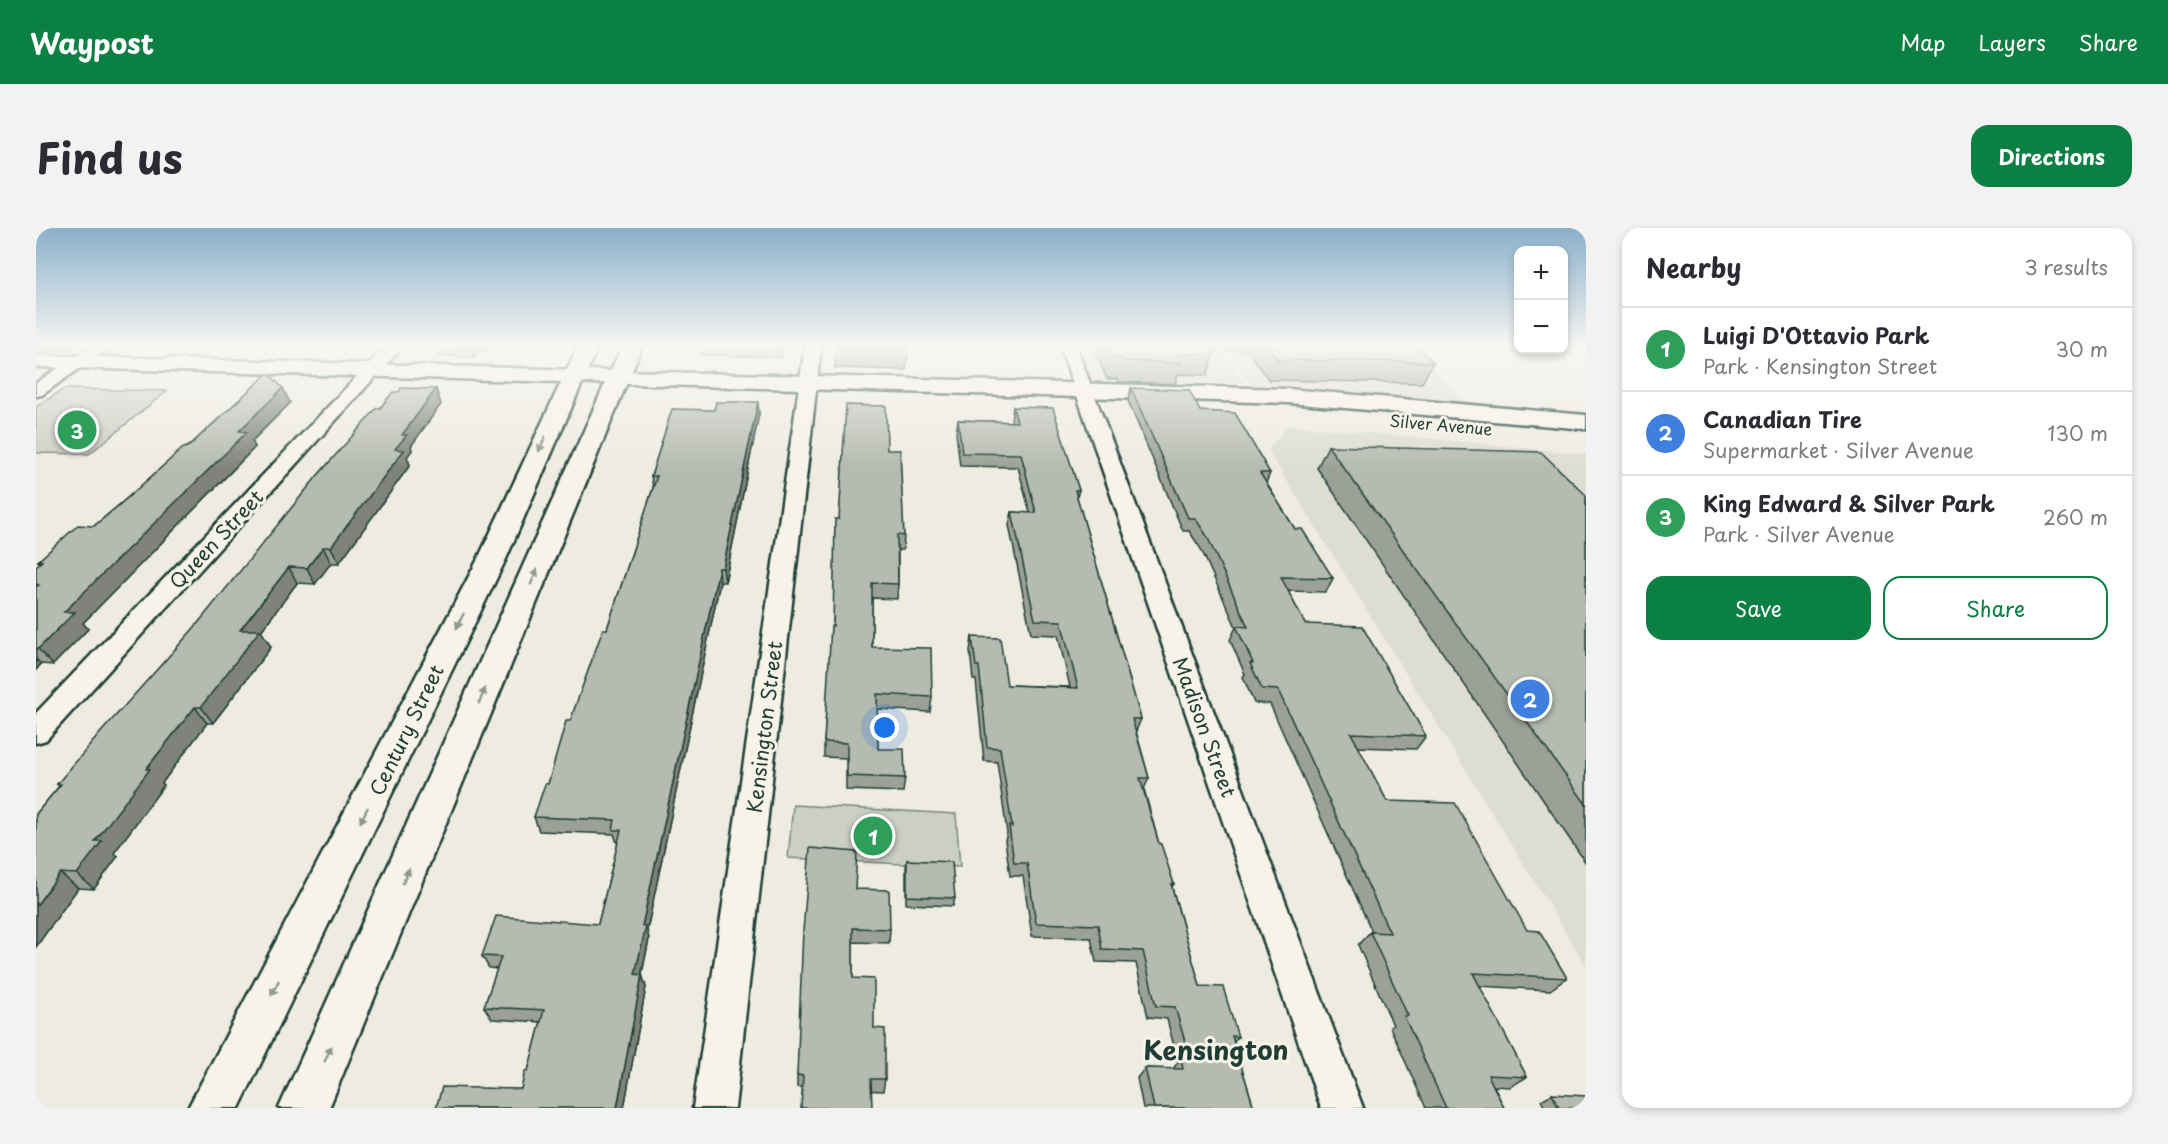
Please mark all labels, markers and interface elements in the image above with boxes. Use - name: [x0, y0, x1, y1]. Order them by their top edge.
- text: Waypost: [30, 21, 154, 64]
- text: Map: [1901, 26, 1945, 58]
- text: Layers: [1978, 26, 2046, 58]
- text: Share: [2079, 26, 2138, 58]
- text: Find us: [36, 125, 183, 188]
- button: Directions: [1971, 125, 2132, 187]
- map controls: [1514, 246, 1568, 354]
- button: +: [1514, 246, 1568, 300]
- text: Nearby: [1646, 248, 1741, 287]
- text: 3 results: [2025, 252, 2108, 282]
- button: −: [1514, 300, 1568, 354]
- text: Luigi D'Ottavio Park: [1703, 318, 1930, 351]
- text: 1: [1661, 334, 1670, 364]
- text: 30 m: [2055, 334, 2108, 364]
- text: Park · Kensington Street: [1703, 351, 1937, 381]
- text: Canadian Tire: [1703, 402, 1862, 435]
- pin: 3: [58, 408, 96, 452]
- street label: Silver Avenue: [1389, 408, 1494, 440]
- text: 2: [1658, 418, 1673, 448]
- text: 130 m: [2048, 418, 2108, 448]
- text: Supermarket · Silver Avenue: [1703, 435, 1974, 465]
- one-way arrow: [537, 436, 547, 454]
- street label: Queen Street: [162, 483, 270, 595]
- text: King Edward & Silver Park: [1703, 486, 1995, 519]
- text: 3: [1659, 502, 1672, 532]
- text: 260 m: [2043, 502, 2108, 532]
- text: Park · Silver Avenue: [1703, 519, 1895, 549]
- one-way arrow: [529, 567, 539, 585]
- button: Save: [1646, 576, 1871, 640]
- button: Share: [1883, 576, 2108, 640]
- one-way arrow: [456, 613, 465, 630]
- street label: Kensington Street: [739, 639, 789, 815]
- street label: Madison Street: [1166, 653, 1244, 801]
- street label: Century Street: [361, 659, 451, 801]
- pin: 2: [1510, 676, 1550, 722]
- one-way arrow: [478, 688, 487, 705]
- your location: [870, 713, 899, 742]
- one-way arrow: [359, 806, 369, 823]
- pin: 1: [854, 814, 892, 858]
- one-way arrow: [401, 867, 410, 884]
- one-way arrow: [270, 979, 280, 997]
- district label: Kensington: [1143, 1030, 1289, 1069]
- one-way arrow: [323, 1045, 333, 1063]

